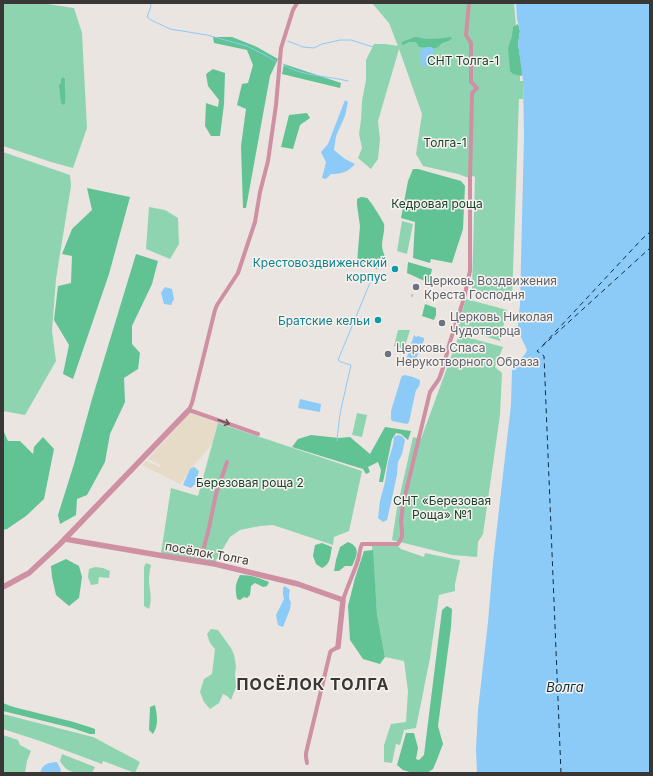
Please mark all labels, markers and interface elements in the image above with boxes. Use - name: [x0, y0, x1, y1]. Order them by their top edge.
- park label: СНТ Толга-1: [427, 53, 499, 68]
- park label: Толга-1: [423, 135, 467, 150]
- park label: Кедровая роща: [391, 196, 483, 211]
- place label: Крестовоздвиженский корпус: [253, 255, 387, 284]
- marker: Крестовоздвиженский корпус: [390, 264, 400, 274]
- place label: Церковь Воздвижения Креста Господня: [424, 273, 557, 302]
- marker: Церковь Воздвижения Креста Господня: [411, 282, 421, 292]
- place label: Церковь Николая Чудотворца: [450, 309, 553, 338]
- place label: Братские кельи: [278, 313, 370, 328]
- marker: Братские кельи: [373, 315, 383, 325]
- marker: Церковь Николая Чудотворца: [437, 318, 447, 328]
- place label: Церковь Спаса Нерукотворного Образа: [396, 340, 539, 369]
- marker: Церковь Спаса Нерукотворного Образа: [383, 349, 393, 359]
- one-way arrow: [217, 418, 229, 426]
- park label: Березовая роща 2: [196, 475, 304, 490]
- park label: СНТ «Березовая Роща» №1: [393, 493, 491, 522]
- street label: посёлок Толга: [164, 538, 250, 568]
- district label: ПОСЁЛОК ТОЛГА: [237, 674, 389, 694]
- water label: Волга: [546, 679, 584, 695]

